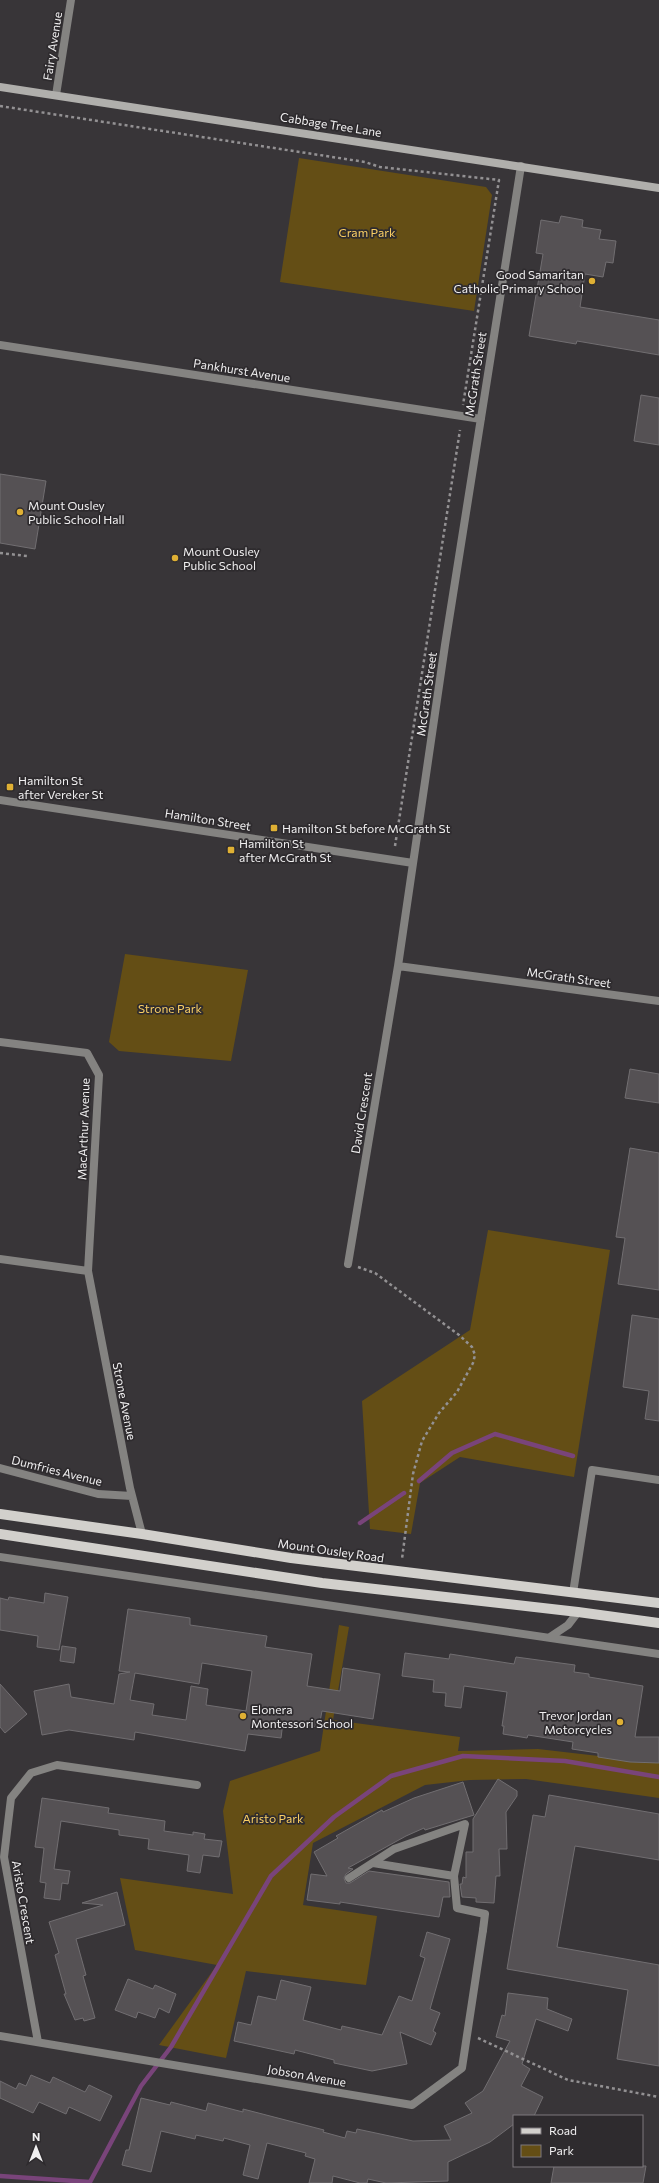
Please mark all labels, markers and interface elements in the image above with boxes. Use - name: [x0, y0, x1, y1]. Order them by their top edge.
- street label: Fairy Avenue: [40, 11, 64, 81]
- street label: Cabbage Tree Lane: [279, 109, 383, 139]
- park label: Cram Park: [338, 225, 396, 239]
- place label: Good Samaritan Catholic Primary School: [453, 267, 584, 295]
- marker: Good Samaritan Catholic Primary School: [587, 276, 597, 286]
- street label: McGrath Street: [461, 331, 489, 417]
- street label: Pankhurst Avenue: [193, 355, 291, 385]
- place label: Mount Ousley Public School Hall: [28, 498, 125, 526]
- marker: Mount Ousley Public School Hall: [15, 507, 25, 517]
- place label: Mount Ousley Public School: [183, 544, 260, 572]
- marker: Mount Ousley Public School: [170, 553, 180, 563]
- street label: McGrath Street: [413, 651, 439, 737]
- place label: Hamilton St after Vereker St: [18, 773, 103, 801]
- marker: Hamilton St after Vereker St: [5, 782, 15, 792]
- street label: Hamilton Street: [164, 805, 252, 833]
- place label: Hamilton St before McGrath St: [282, 821, 451, 835]
- marker: Hamilton St before McGrath St: [269, 823, 279, 833]
- place label: Hamilton St after McGrath St: [239, 836, 331, 864]
- marker: Hamilton St after McGrath St: [226, 845, 236, 855]
- street label: McGrath Street: [526, 964, 612, 990]
- park label: Strone Park: [138, 1001, 203, 1015]
- street label: David Crescent: [348, 1071, 374, 1155]
- street label: MacArthur Avenue: [74, 1078, 92, 1180]
- street label: Strone Avenue: [111, 1361, 139, 1441]
- street label: Dumfries Avenue: [10, 1452, 104, 1488]
- street label: Mount Ousley Road: [277, 1536, 385, 1564]
- place label: Elonera Montessori School: [251, 1702, 353, 1730]
- place label: Trevor Jordan Motorcycles: [539, 1708, 612, 1736]
- marker: Elonera Montessori School: [238, 1711, 248, 1721]
- marker: Trevor Jordan Motorcycles: [615, 1717, 625, 1727]
- park label: Aristo Park: [243, 1811, 304, 1825]
- street label: Aristo Crescent: [10, 1859, 38, 1945]
- street label: Jobson Avenue: [266, 2061, 347, 2090]
- legend: [513, 2115, 643, 2167]
- text: Road: [549, 2123, 577, 2137]
- north arrow: [16, 2127, 56, 2167]
- text: N: [32, 2130, 40, 2143]
- text: Park: [549, 2143, 575, 2157]

